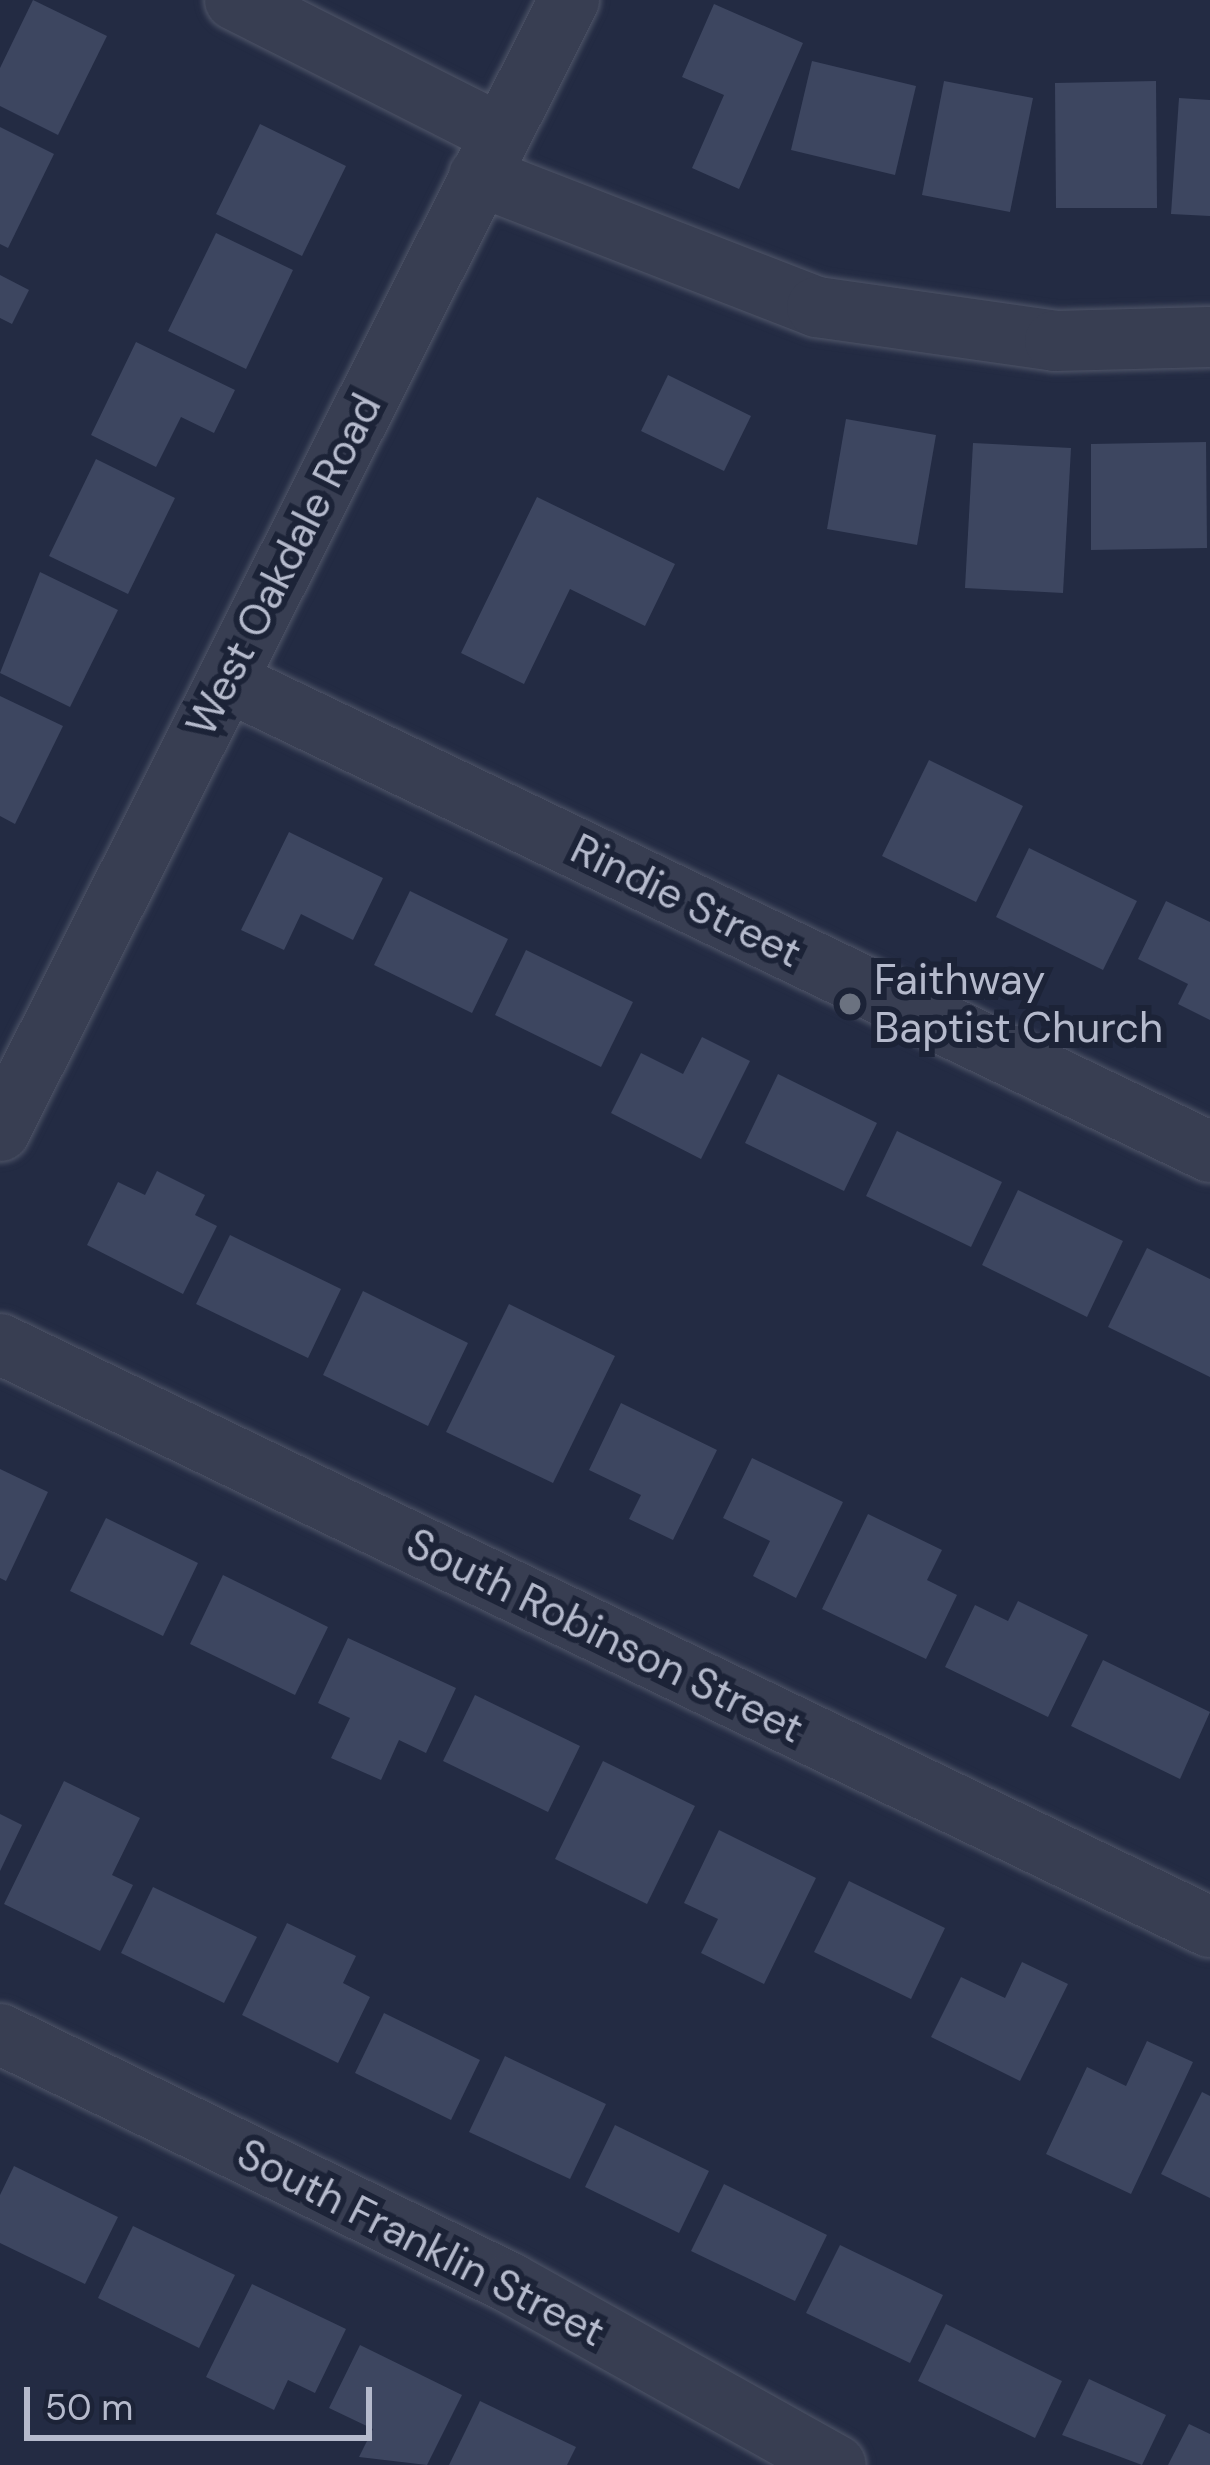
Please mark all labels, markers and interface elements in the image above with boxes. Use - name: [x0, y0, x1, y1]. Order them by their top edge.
- street label: West Oakdale Road: [176, 386, 392, 744]
- street label: Rindie Street: [563, 824, 809, 978]
- place label: Faithway Baptist Church: [874, 955, 1163, 1054]
- marker: Faithway Baptist Church: [837, 991, 863, 1017]
- street label: South Robinson Street: [399, 1518, 811, 1754]
- street label: South Franklin Street: [229, 2129, 613, 2357]
- scale bar: [30, 2363, 378, 2437]
- text: 50 m: [45, 2384, 133, 2431]

